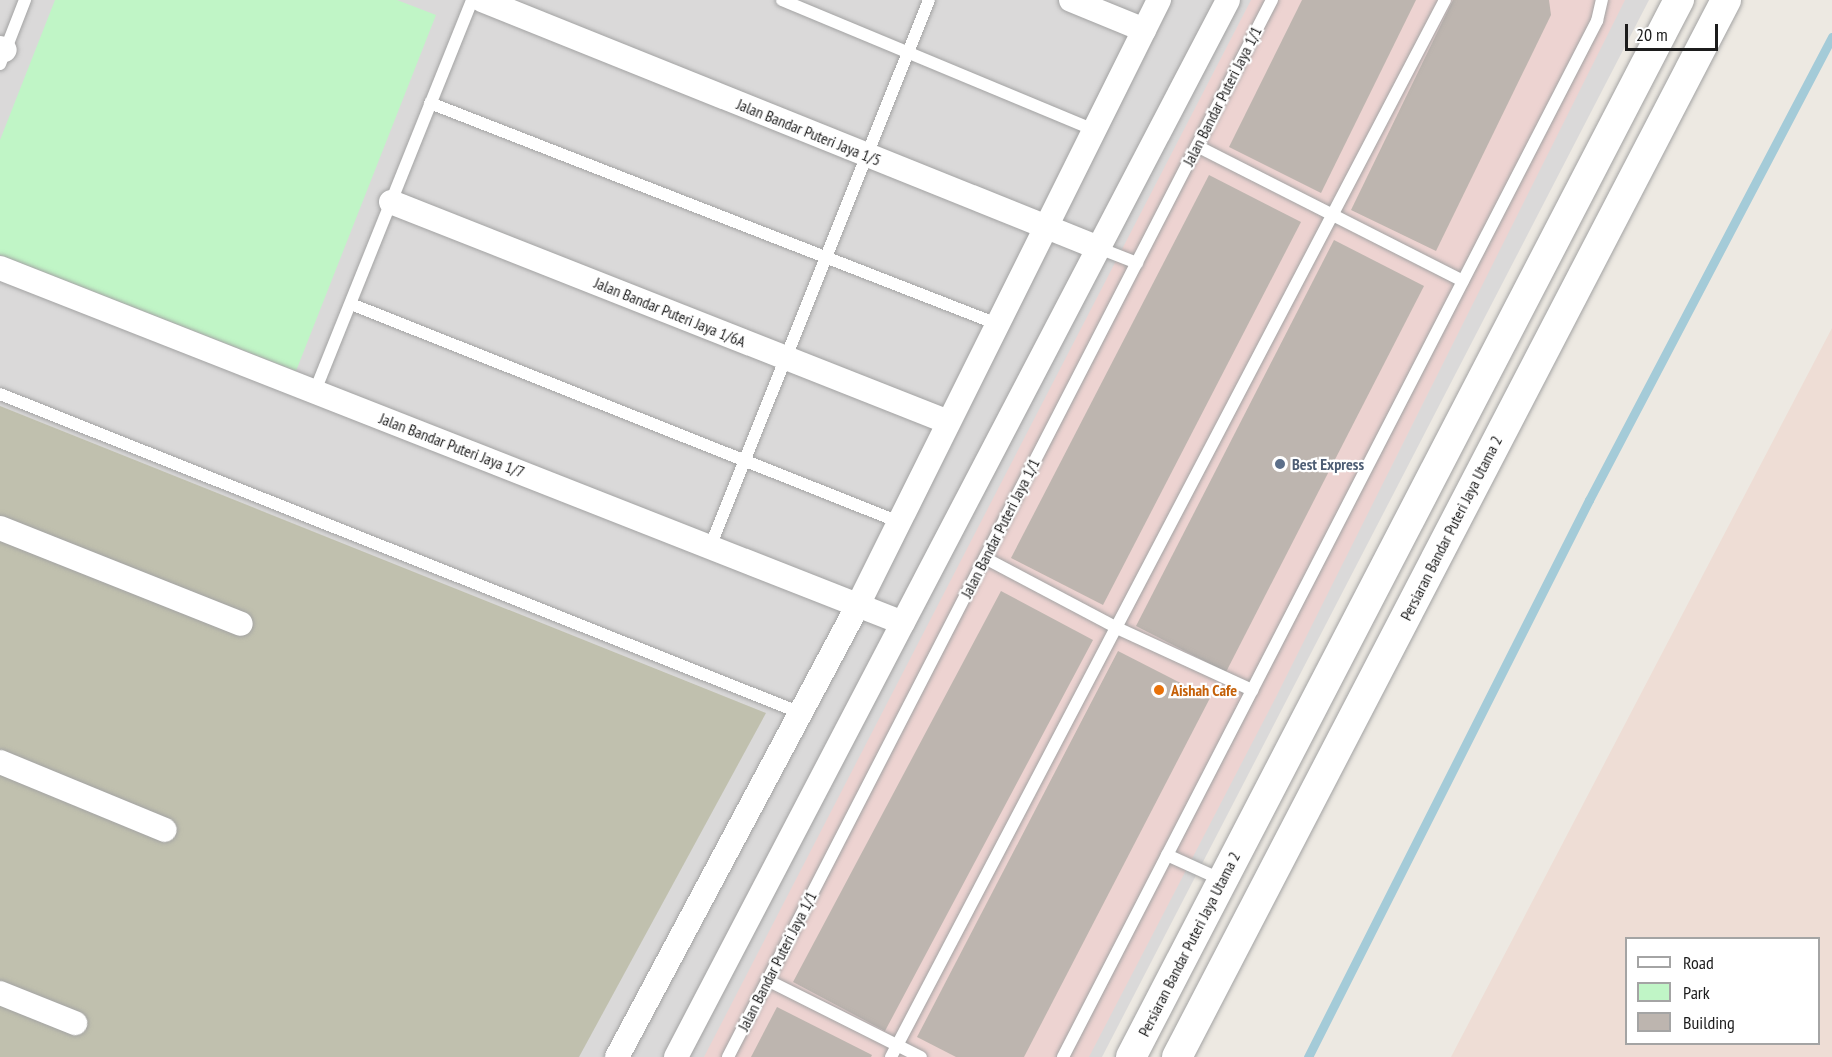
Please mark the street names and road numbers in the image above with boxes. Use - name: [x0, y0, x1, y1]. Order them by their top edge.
- street label: Jalan Bandar Puteri Jaya 1/1: [1179, 23, 1265, 169]
- street label: Jalan Bandar Puteri Jaya 1/5: [734, 94, 884, 170]
- street label: Jalan Bandar Puteri Jaya 1/6A: [592, 273, 748, 351]
- street label: Jalan Bandar Puteri Jaya 1/7: [377, 408, 527, 482]
- street label: Persiaran Bandar Puteri Jaya Utama 2: [1396, 432, 1506, 624]
- street label: Jalan Bandar Puteri Jaya 1/1: [957, 455, 1043, 601]
- street label: Persiaran Bandar Puteri Jaya Utama 2: [1134, 848, 1244, 1040]
- street label: Jalan Bandar Puteri Jaya 1/1: [734, 888, 820, 1034]

